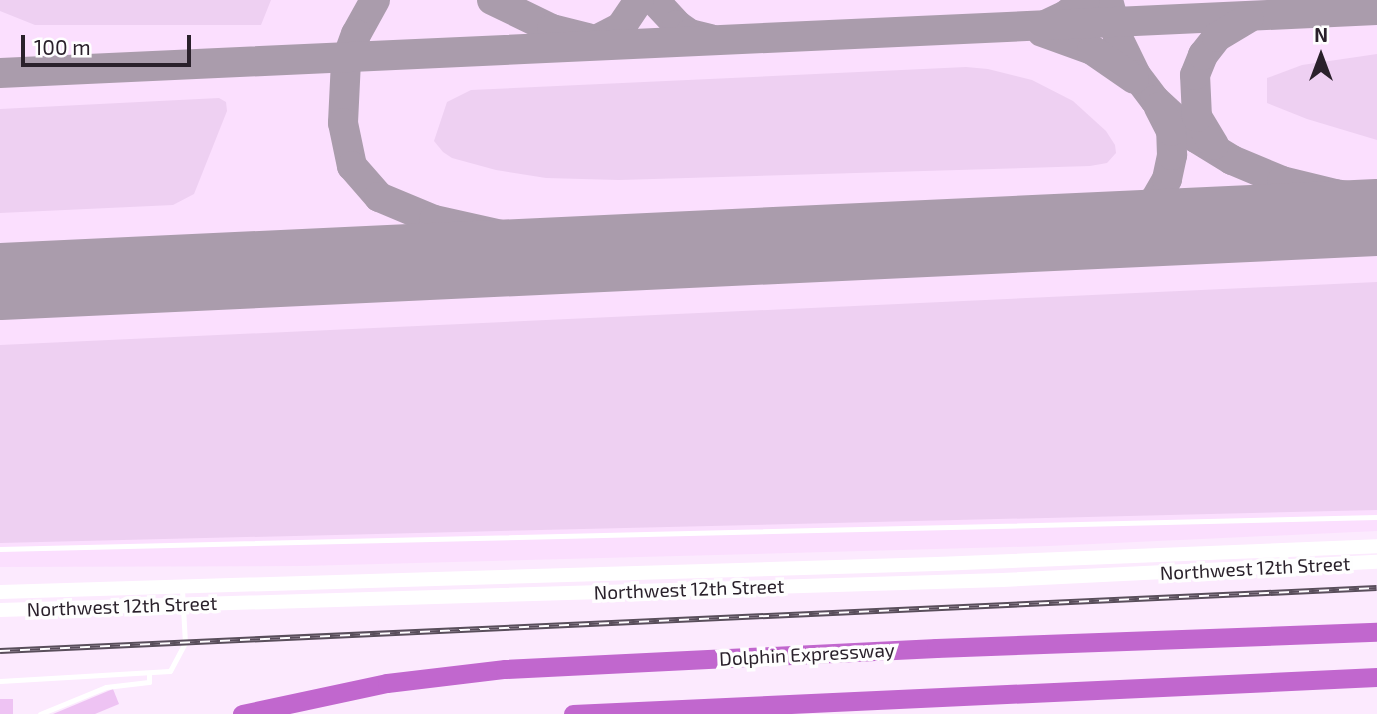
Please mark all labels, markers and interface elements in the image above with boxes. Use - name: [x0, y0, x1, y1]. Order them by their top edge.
- scale bar: [24, 21, 194, 65]
- north arrow: [1286, 21, 1356, 91]
- text: N: [1314, 23, 1328, 46]
- text: 100 m: [34, 34, 91, 59]
- street label: Northwest 12th Street: [1159, 552, 1351, 584]
- street label: Northwest 12th Street: [593, 574, 785, 604]
- street label: Northwest 12th Street: [26, 591, 218, 621]
- street label: Dolphin Expressway: [719, 638, 895, 670]

